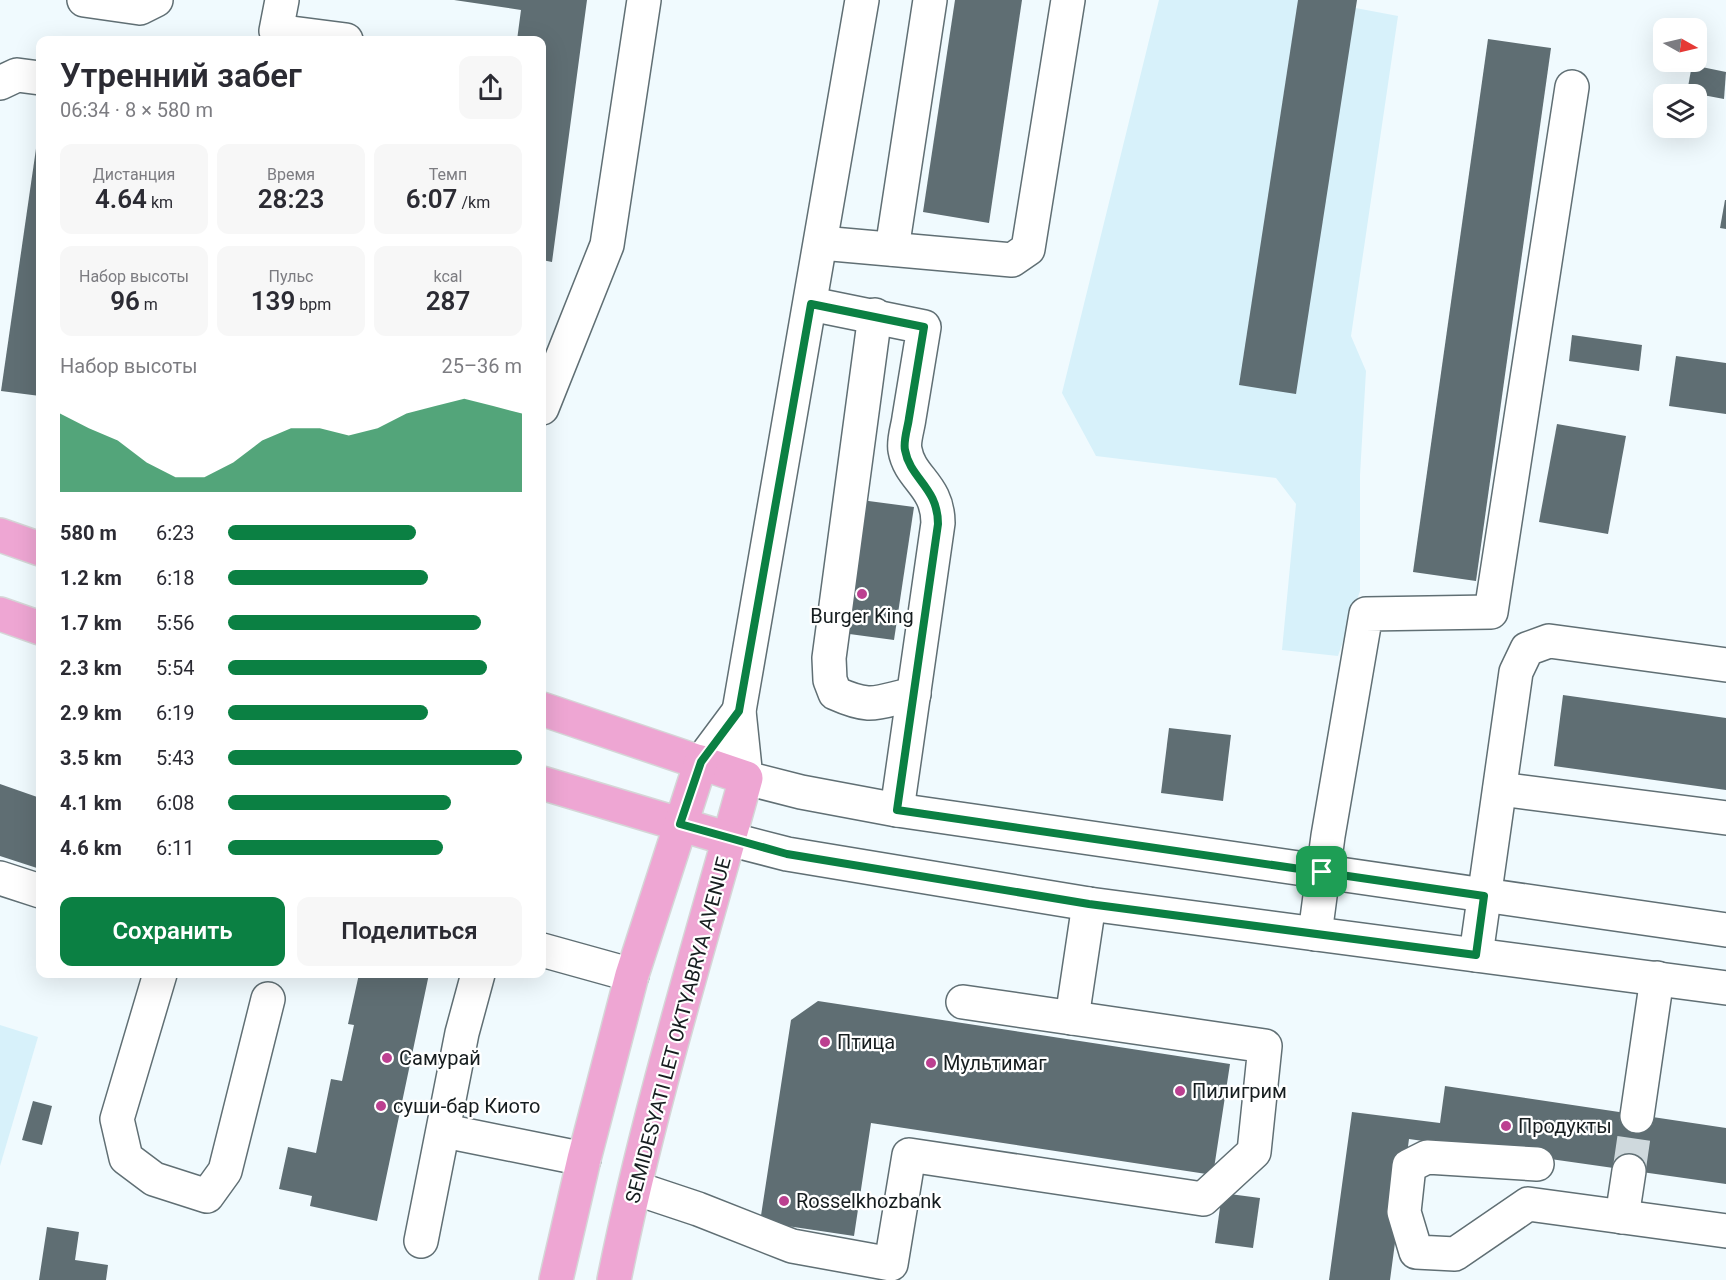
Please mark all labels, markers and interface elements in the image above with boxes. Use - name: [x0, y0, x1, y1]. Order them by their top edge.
- north arrow: [1653, 18, 1707, 72]
- map controls: [1653, 18, 1707, 138]
- text: Утренний забег: [60, 56, 302, 95]
- button: share: [459, 56, 522, 119]
- button: layers: [1653, 84, 1707, 138]
- text: 06:34 · 8 × 580 m: [60, 98, 213, 122]
- text: Дистанция: [93, 165, 175, 184]
- text: Время: [267, 165, 315, 184]
- text: Темп: [429, 165, 467, 184]
- text: 4.64: [95, 184, 147, 214]
- text: 28:23: [258, 184, 324, 214]
- text: 6:07: [406, 184, 457, 214]
- text: km: [147, 193, 173, 212]
- text: /km: [457, 193, 490, 212]
- text: Набор высоты: [79, 267, 189, 286]
- text: Пульс: [269, 267, 313, 286]
- text: kcal: [434, 267, 462, 286]
- text: 96: [110, 286, 140, 316]
- text: 139: [251, 286, 295, 316]
- text: 287: [426, 286, 470, 316]
- text: m: [140, 295, 158, 314]
- text: bpm: [295, 295, 331, 314]
- text: Набор высоты: [60, 354, 198, 378]
- text: 25–36 m: [441, 354, 522, 378]
- text: 580 m: [60, 521, 117, 545]
- text: 6:23: [156, 521, 195, 545]
- text: 1.2 km: [60, 566, 122, 590]
- text: 6:18: [156, 566, 195, 590]
- marker: Burger King: [855, 587, 869, 601]
- place label: Burger King: [810, 604, 914, 628]
- text: 1.7 km: [60, 611, 122, 635]
- text: 5:56: [156, 611, 195, 635]
- text: 2.3 km: [60, 656, 122, 680]
- text: 5:54: [156, 656, 195, 680]
- text: 2.9 km: [60, 701, 122, 725]
- text: 6:19: [156, 701, 195, 725]
- text: 3.5 km: [60, 746, 122, 770]
- text: 5:43: [156, 746, 195, 770]
- text: 4.1 km: [60, 791, 122, 815]
- text: 6:08: [156, 791, 195, 815]
- text: 4.6 km: [60, 836, 122, 860]
- text: 6:11: [156, 836, 195, 860]
- pin: [1296, 846, 1347, 897]
- street label: SEMIDESYATI LET OKTYABRYA AVENUE: [620, 854, 736, 1206]
- icon: arrive: [1305, 855, 1338, 888]
- button: Сохранить: [60, 897, 285, 966]
- button: Поделиться: [297, 897, 522, 966]
- place label: Птица: [837, 1030, 895, 1054]
- marker: Птица: [818, 1035, 832, 1049]
- place label: Самурай: [399, 1046, 481, 1070]
- marker: Самурай: [380, 1051, 394, 1065]
- place label: Мультимаг: [943, 1051, 1047, 1075]
- marker: Мультимаг: [924, 1056, 938, 1070]
- place label: Пилигрим: [1192, 1079, 1287, 1103]
- marker: Пилигрим: [1173, 1084, 1187, 1098]
- place label: суши-бар Киото: [393, 1094, 540, 1118]
- marker: суши-бар Киото: [374, 1099, 388, 1113]
- place label: Продукты: [1518, 1114, 1612, 1138]
- marker: Продукты: [1499, 1119, 1513, 1133]
- place label: Rosselkhozbank: [796, 1189, 942, 1213]
- marker: Rosselkhozbank: [777, 1194, 791, 1208]

